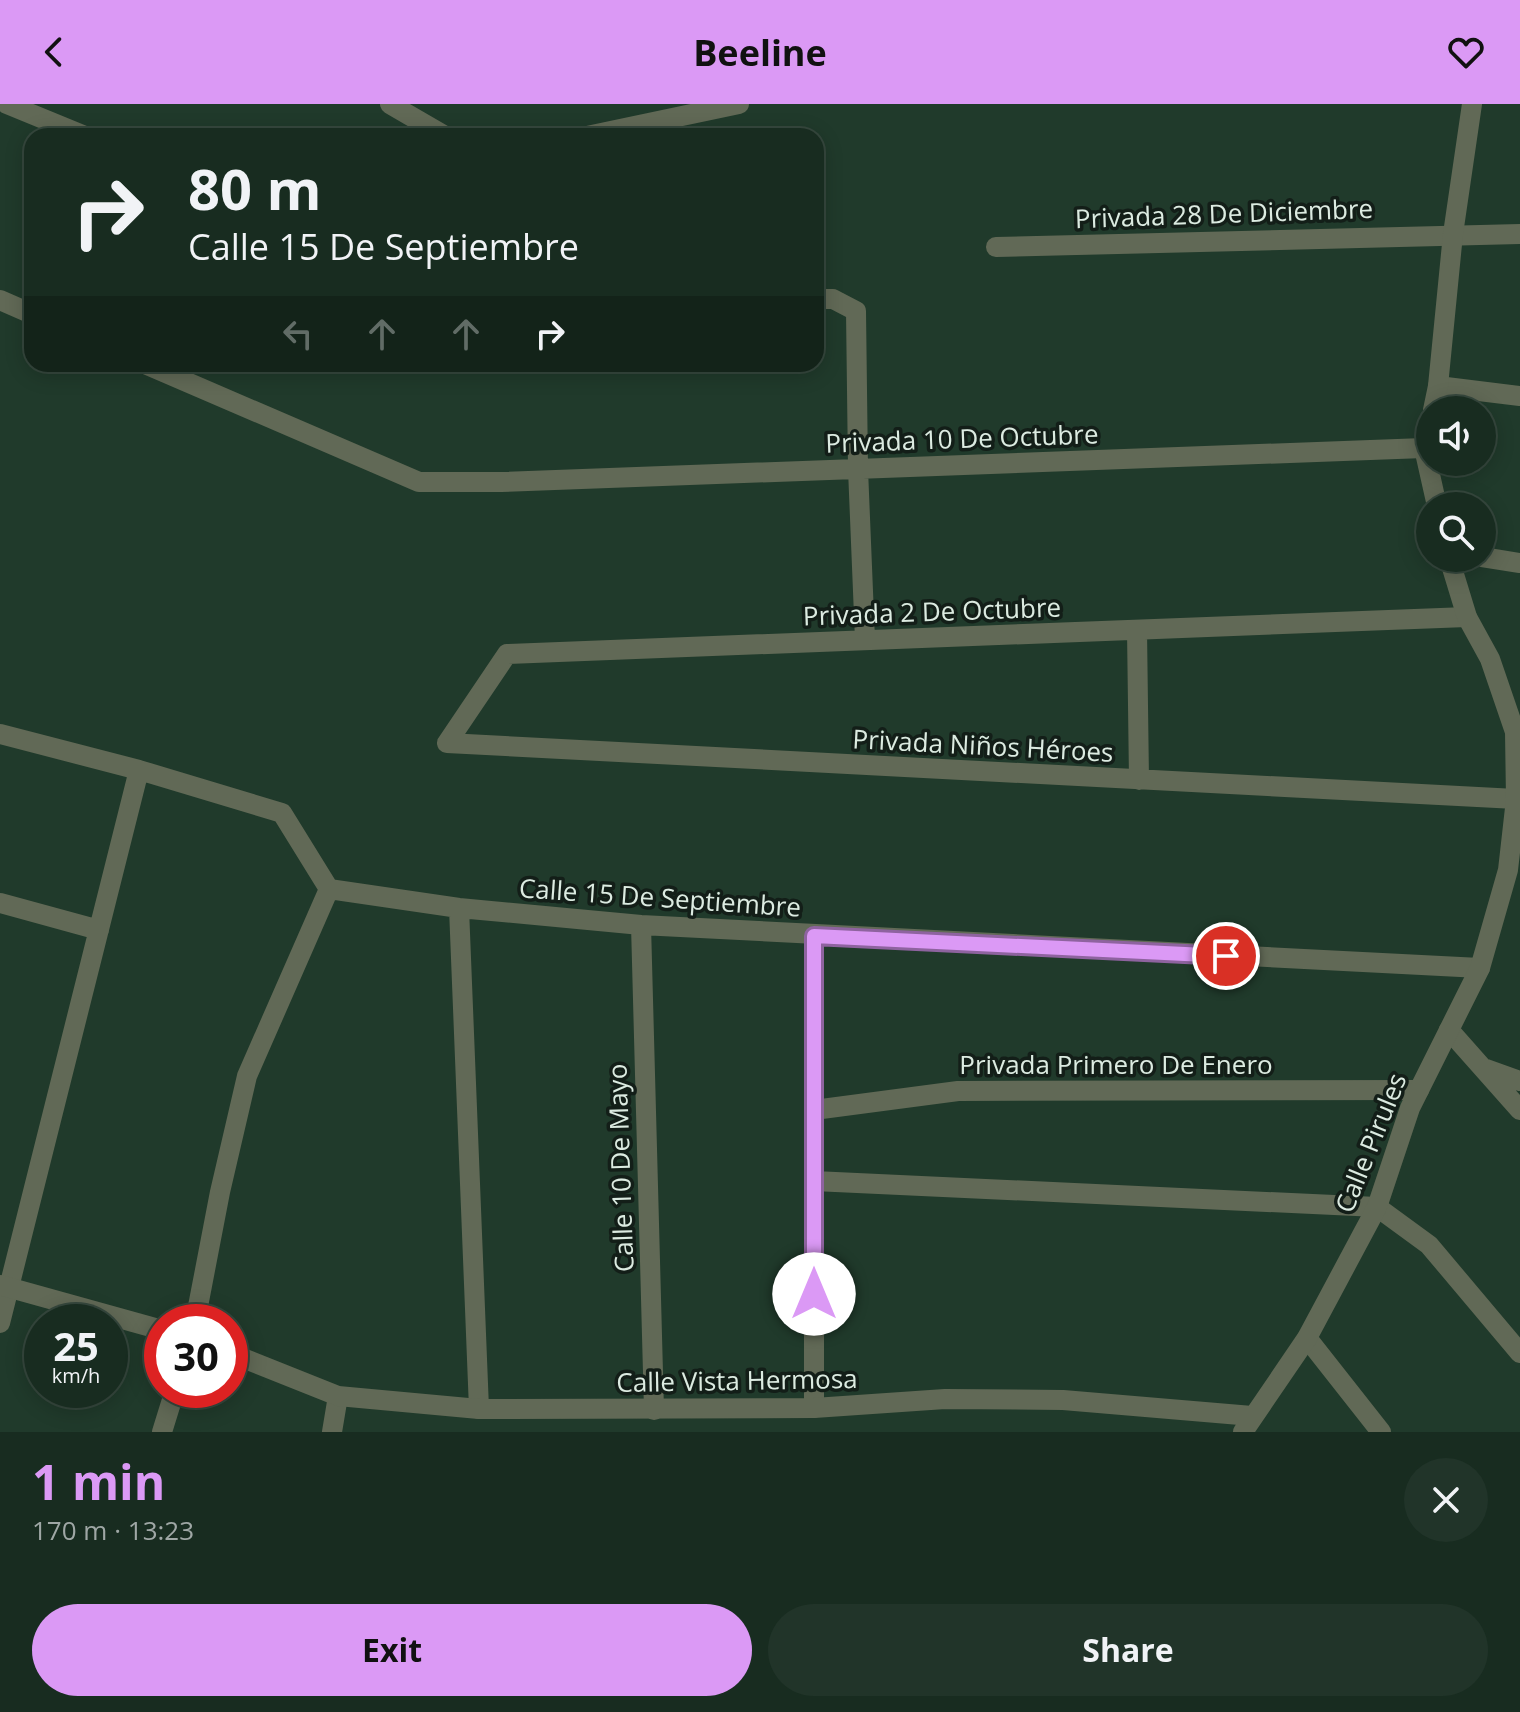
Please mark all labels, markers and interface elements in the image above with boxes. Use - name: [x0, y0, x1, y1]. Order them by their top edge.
- text: Beeline: [693, 28, 827, 77]
- icon: back: [32, 30, 76, 74]
- icon: heart: [1444, 30, 1488, 74]
- text: 80 m: [188, 150, 322, 226]
- icon: right: [56, 160, 160, 264]
- street label: Privada 28 De Diciembre: [1074, 190, 1374, 236]
- text: Calle 15 De Septiembre: [188, 222, 579, 271]
- icon: left: [276, 312, 320, 356]
- icon: ahead: [360, 312, 404, 356]
- icon: ahead: [444, 312, 488, 356]
- icon: right: [528, 312, 572, 356]
- map controls: [1416, 396, 1496, 572]
- button: sound: [1416, 396, 1496, 476]
- street label: Privada 10 De Octubre: [825, 415, 1099, 461]
- button: search: [1416, 492, 1496, 572]
- street label: Privada 2 De Octubre: [802, 589, 1062, 633]
- street label: Privada Niños Héroes: [852, 720, 1114, 770]
- street label: Calle 15 De Septiembre: [518, 869, 802, 925]
- pin: [1192, 922, 1260, 990]
- icon: arrive: [1204, 934, 1248, 978]
- street label: Privada Primero De Enero: [959, 1046, 1273, 1082]
- street label: Calle 10 De Mayo: [598, 1063, 642, 1273]
- street label: Calle Pirules: [1326, 1067, 1414, 1218]
- position arrow: [772, 1252, 856, 1336]
- speed limit sign: 30: [144, 1304, 248, 1408]
- text: 25: [53, 1318, 99, 1373]
- street label: Calle Vista Hermosa: [616, 1360, 858, 1400]
- text: km/h: [52, 1362, 100, 1389]
- text: 1 min: [32, 1449, 165, 1514]
- button: close: [1404, 1458, 1488, 1542]
- text: 170 m · 13:23: [32, 1512, 194, 1548]
- button: Exit: [32, 1604, 752, 1696]
- button: Share: [768, 1604, 1488, 1696]

